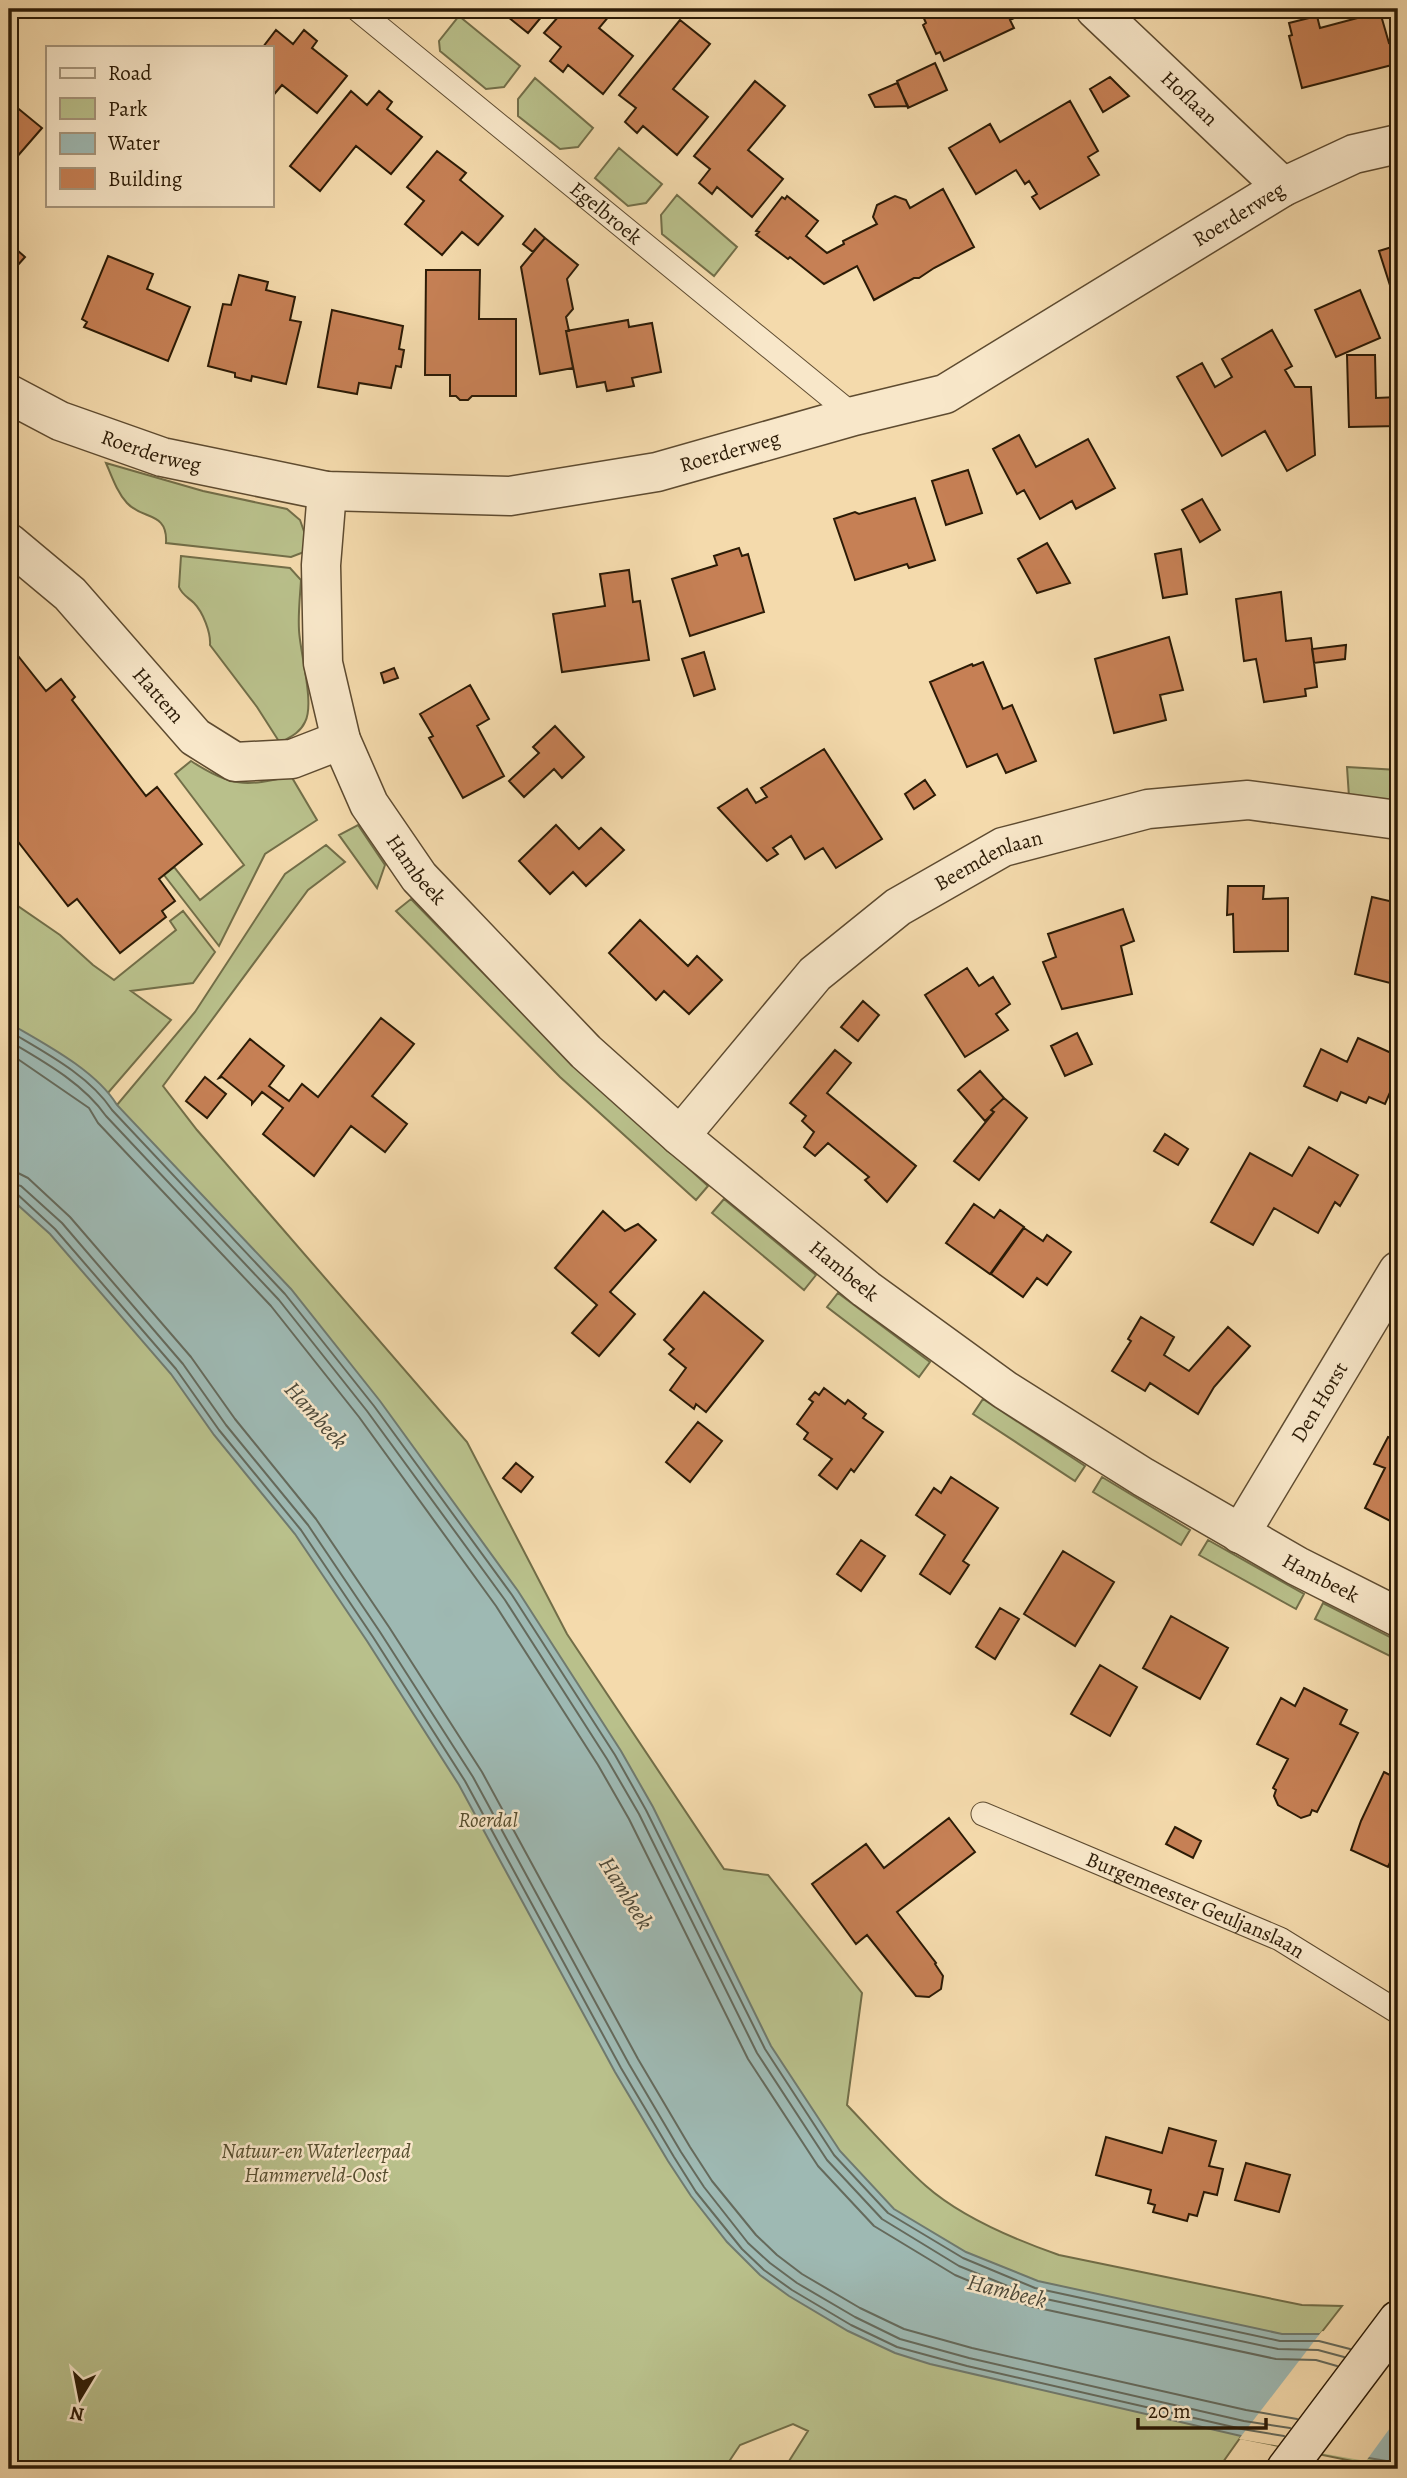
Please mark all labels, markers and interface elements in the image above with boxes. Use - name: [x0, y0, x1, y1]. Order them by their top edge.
- legend: [46, 46, 273, 206]
- text: Road: [108, 59, 152, 87]
- street label: Hoflaan: [1155, 64, 1224, 132]
- text: Park: [108, 95, 148, 123]
- text: Water: [107, 129, 160, 157]
- text: Building: [108, 165, 183, 193]
- street label: Egelbroek: [564, 175, 649, 251]
- street label: Roerderweg: [1187, 175, 1290, 253]
- street label: Roerderweg: [97, 423, 204, 479]
- street label: Roerderweg: [676, 424, 784, 479]
- street label: Hattem: [126, 661, 191, 729]
- street label: Beemdenlaan: [929, 823, 1045, 897]
- street label: Hambeek: [380, 829, 453, 911]
- street label: Hambeek: [803, 1234, 885, 1308]
- street label: Den Horst: [1284, 1356, 1354, 1447]
- water label: Hambeek: [277, 1375, 355, 1455]
- street label: Hambeek: [1277, 1547, 1365, 1609]
- park label: Roerdal: [458, 1806, 518, 1834]
- street label: Burgemeester Geuljanslaan: [1082, 1845, 1310, 1965]
- water label: Hambeek: [591, 1850, 661, 1936]
- park label: Natuur-en Waterleerpad Hammerveld-Oost: [221, 2137, 411, 2189]
- water label: Hambeek: [964, 2266, 1050, 2316]
- north arrow: [46, 2362, 116, 2432]
- scale bar: [1138, 2387, 1265, 2431]
- text: 20 m: [1148, 2397, 1191, 2425]
- text: N: [68, 2400, 86, 2428]

